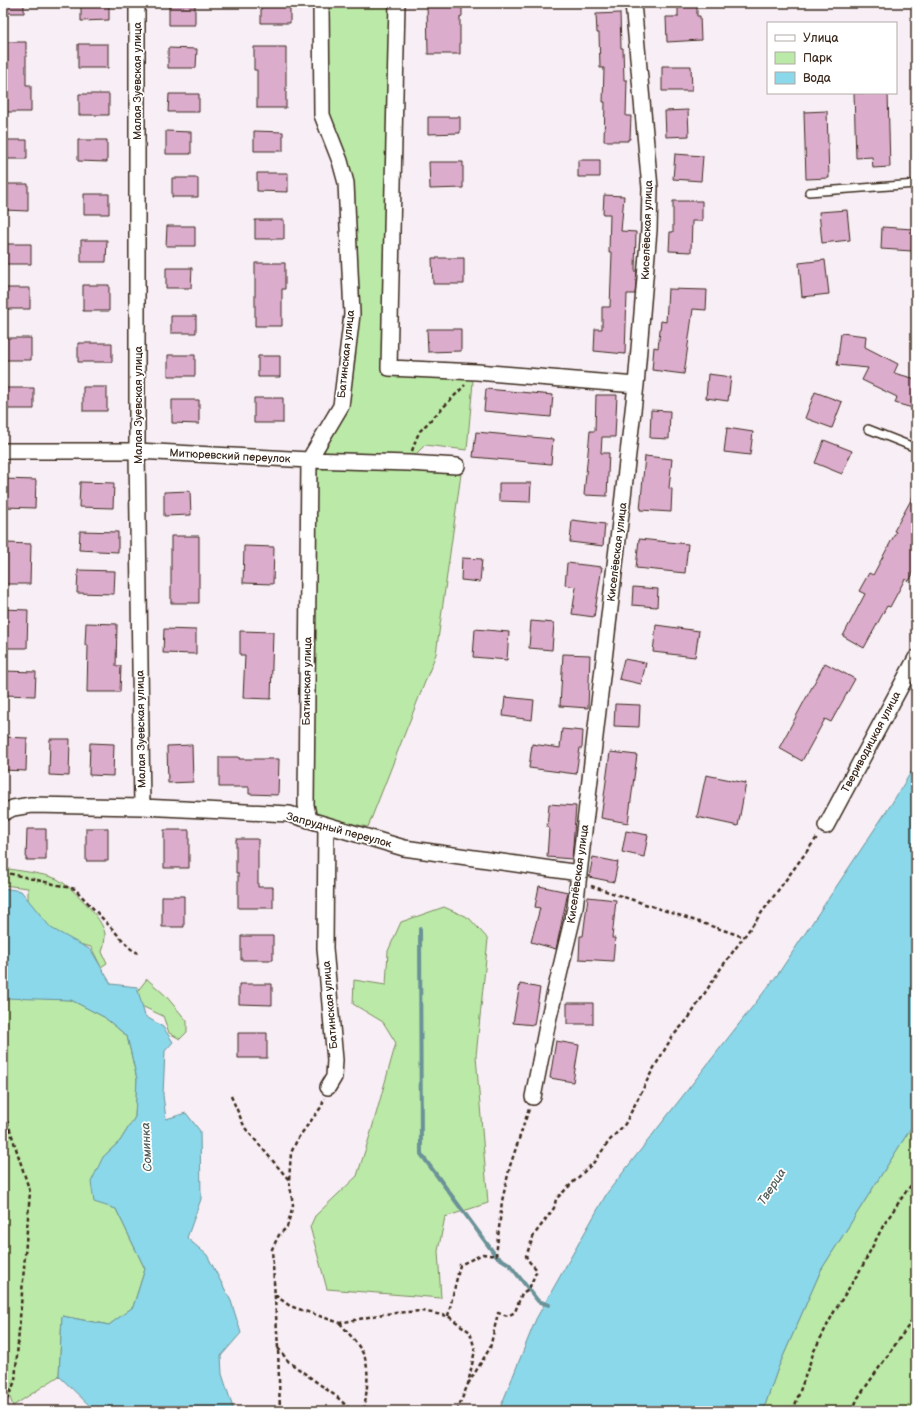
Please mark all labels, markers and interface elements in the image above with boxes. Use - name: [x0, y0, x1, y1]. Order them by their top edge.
- street label: Малая Зуевская улица: [131, 22, 144, 140]
- legend: [767, 22, 897, 94]
- text: Улица: [803, 31, 839, 46]
- text: Парк: [803, 51, 833, 66]
- text: Вода: [803, 71, 831, 86]
- street label: Киселёвская улица: [639, 179, 655, 280]
- street label: Батинская улица: [335, 309, 357, 399]
- street label: Малая Зуевская улица: [132, 346, 145, 464]
- street label: Митюревский переулок: [169, 446, 291, 466]
- street label: Киселёвская улица: [604, 501, 630, 602]
- street label: Батинская улица: [300, 636, 314, 725]
- street label: Малая Зуевская улица: [133, 669, 149, 788]
- street label: Твериводицкая улица: [839, 689, 903, 795]
- street label: Запрудный переулок: [285, 810, 393, 850]
- street label: Киселёвская улица: [565, 823, 591, 924]
- street label: Батинская улица: [320, 960, 340, 1050]
- water label: Соминка: [138, 1122, 156, 1172]
- water label: Тверца: [755, 1166, 789, 1208]

